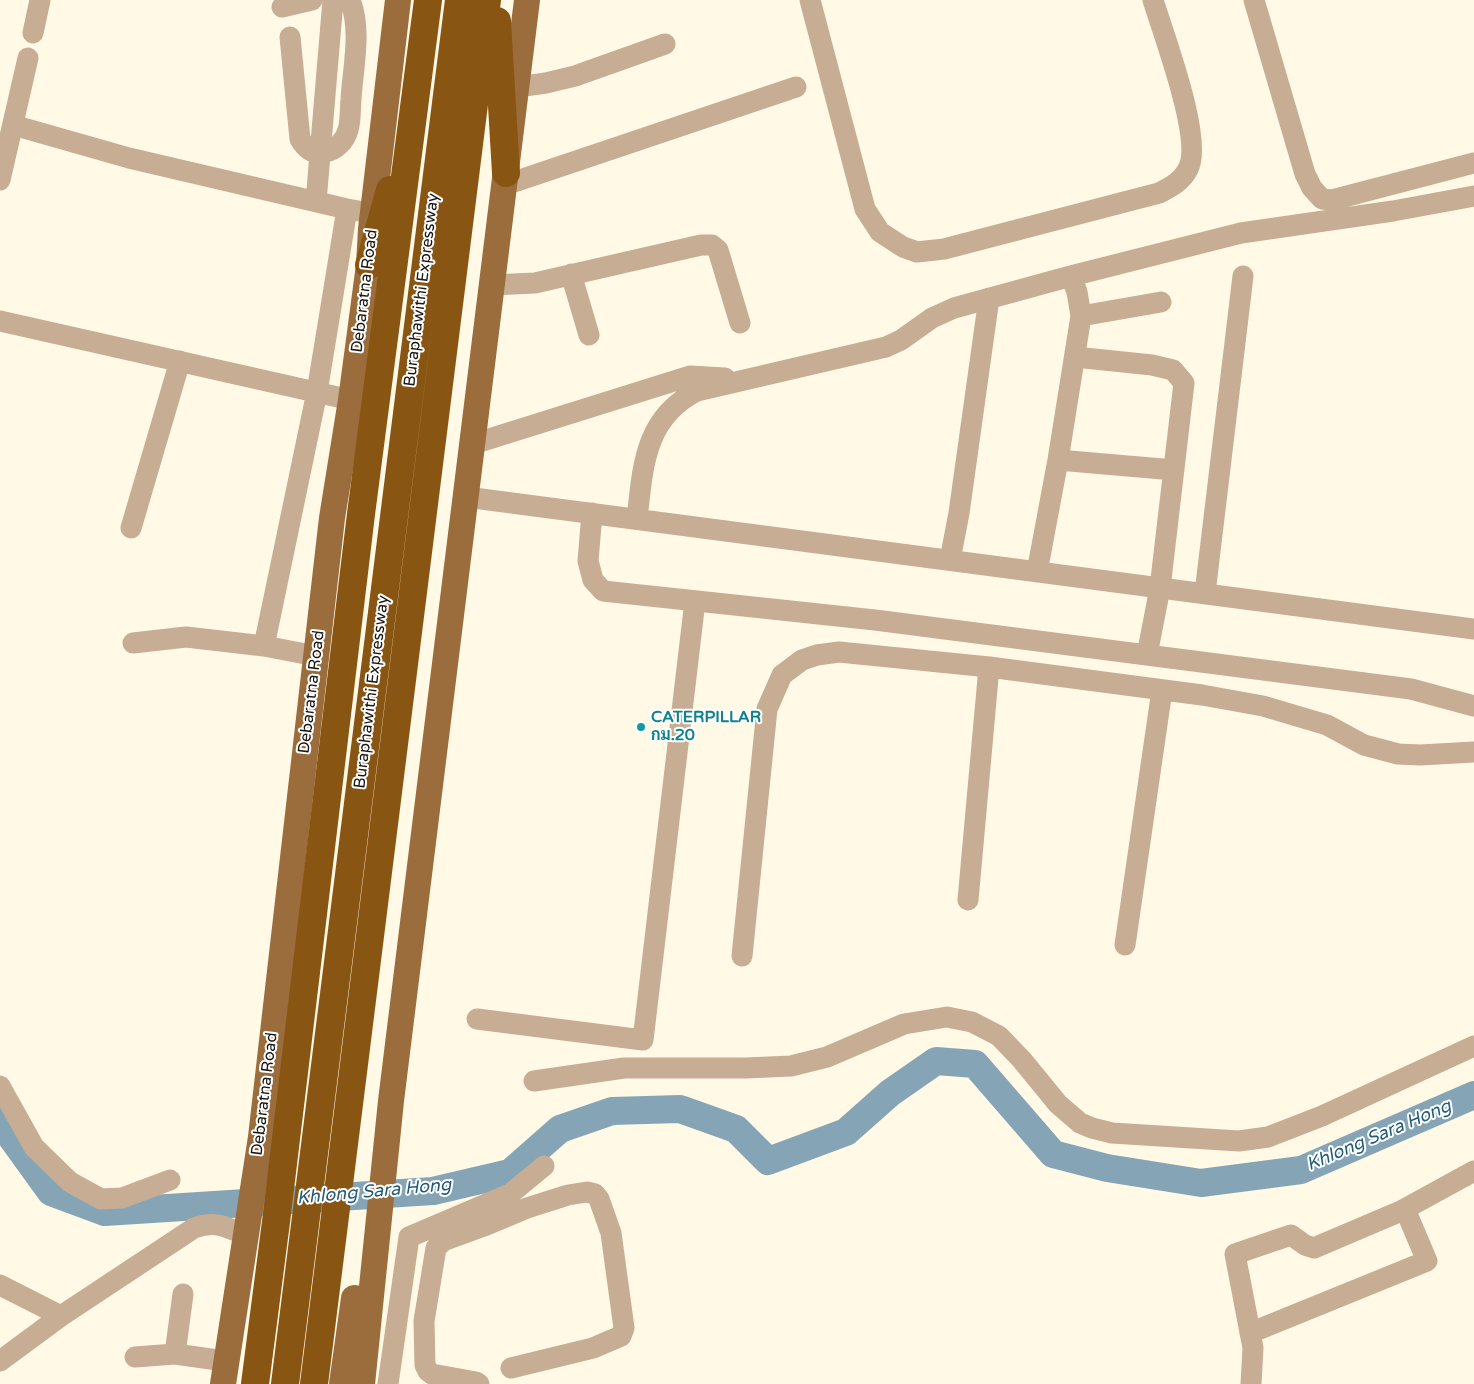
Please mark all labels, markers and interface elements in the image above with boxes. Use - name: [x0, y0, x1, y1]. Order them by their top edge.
- street label: Buraphawithi Expressway: [401, 192, 443, 388]
- street label: Debaratna Road: [348, 228, 382, 354]
- street label: Buraphawithi Expressway: [351, 594, 393, 790]
- street label: Debaratna Road: [295, 629, 329, 755]
- place label: CATERPILLAR กม.20: [651, 708, 761, 746]
- marker: CATERPILLAR กม.20: [635, 721, 647, 733]
- street label: Debaratna Road: [248, 1031, 282, 1157]
- water label: Khlong Sara Hong: [1303, 1096, 1455, 1176]
- water label: Khlong Sara Hong: [296, 1174, 452, 1210]

